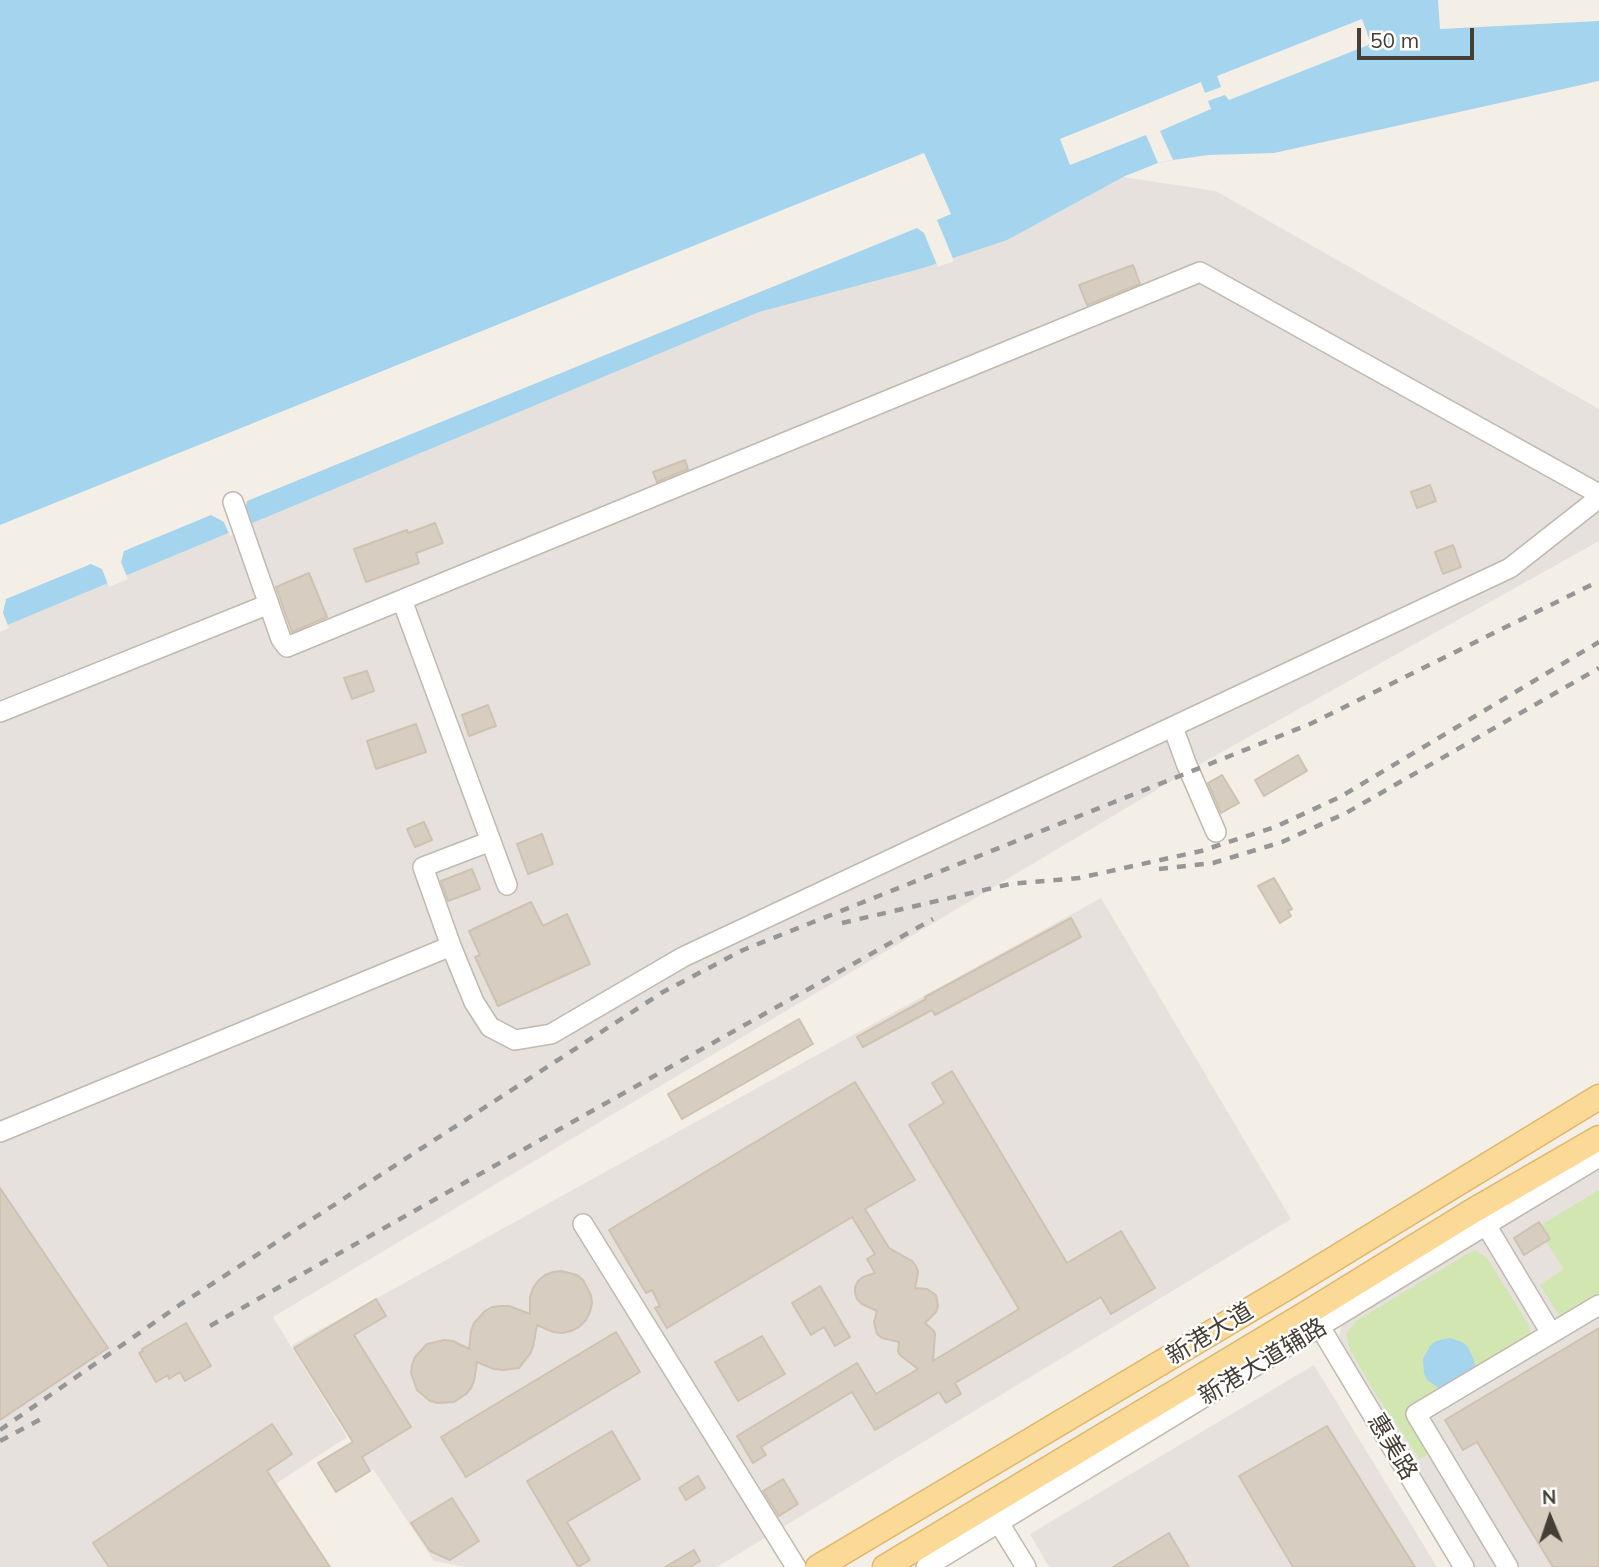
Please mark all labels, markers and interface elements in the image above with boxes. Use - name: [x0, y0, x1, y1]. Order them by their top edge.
- scale bar: [1361, 14, 1478, 58]
- text: 50 m: [1370, 27, 1419, 53]
- street label: 新港大道: [1161, 1297, 1259, 1371]
- street label: 新港大道辅路: [1194, 1313, 1332, 1411]
- street label: 惠美路: [1361, 1409, 1423, 1485]
- north arrow: [1515, 1483, 1585, 1553]
- text: N: [1542, 1485, 1557, 1509]

